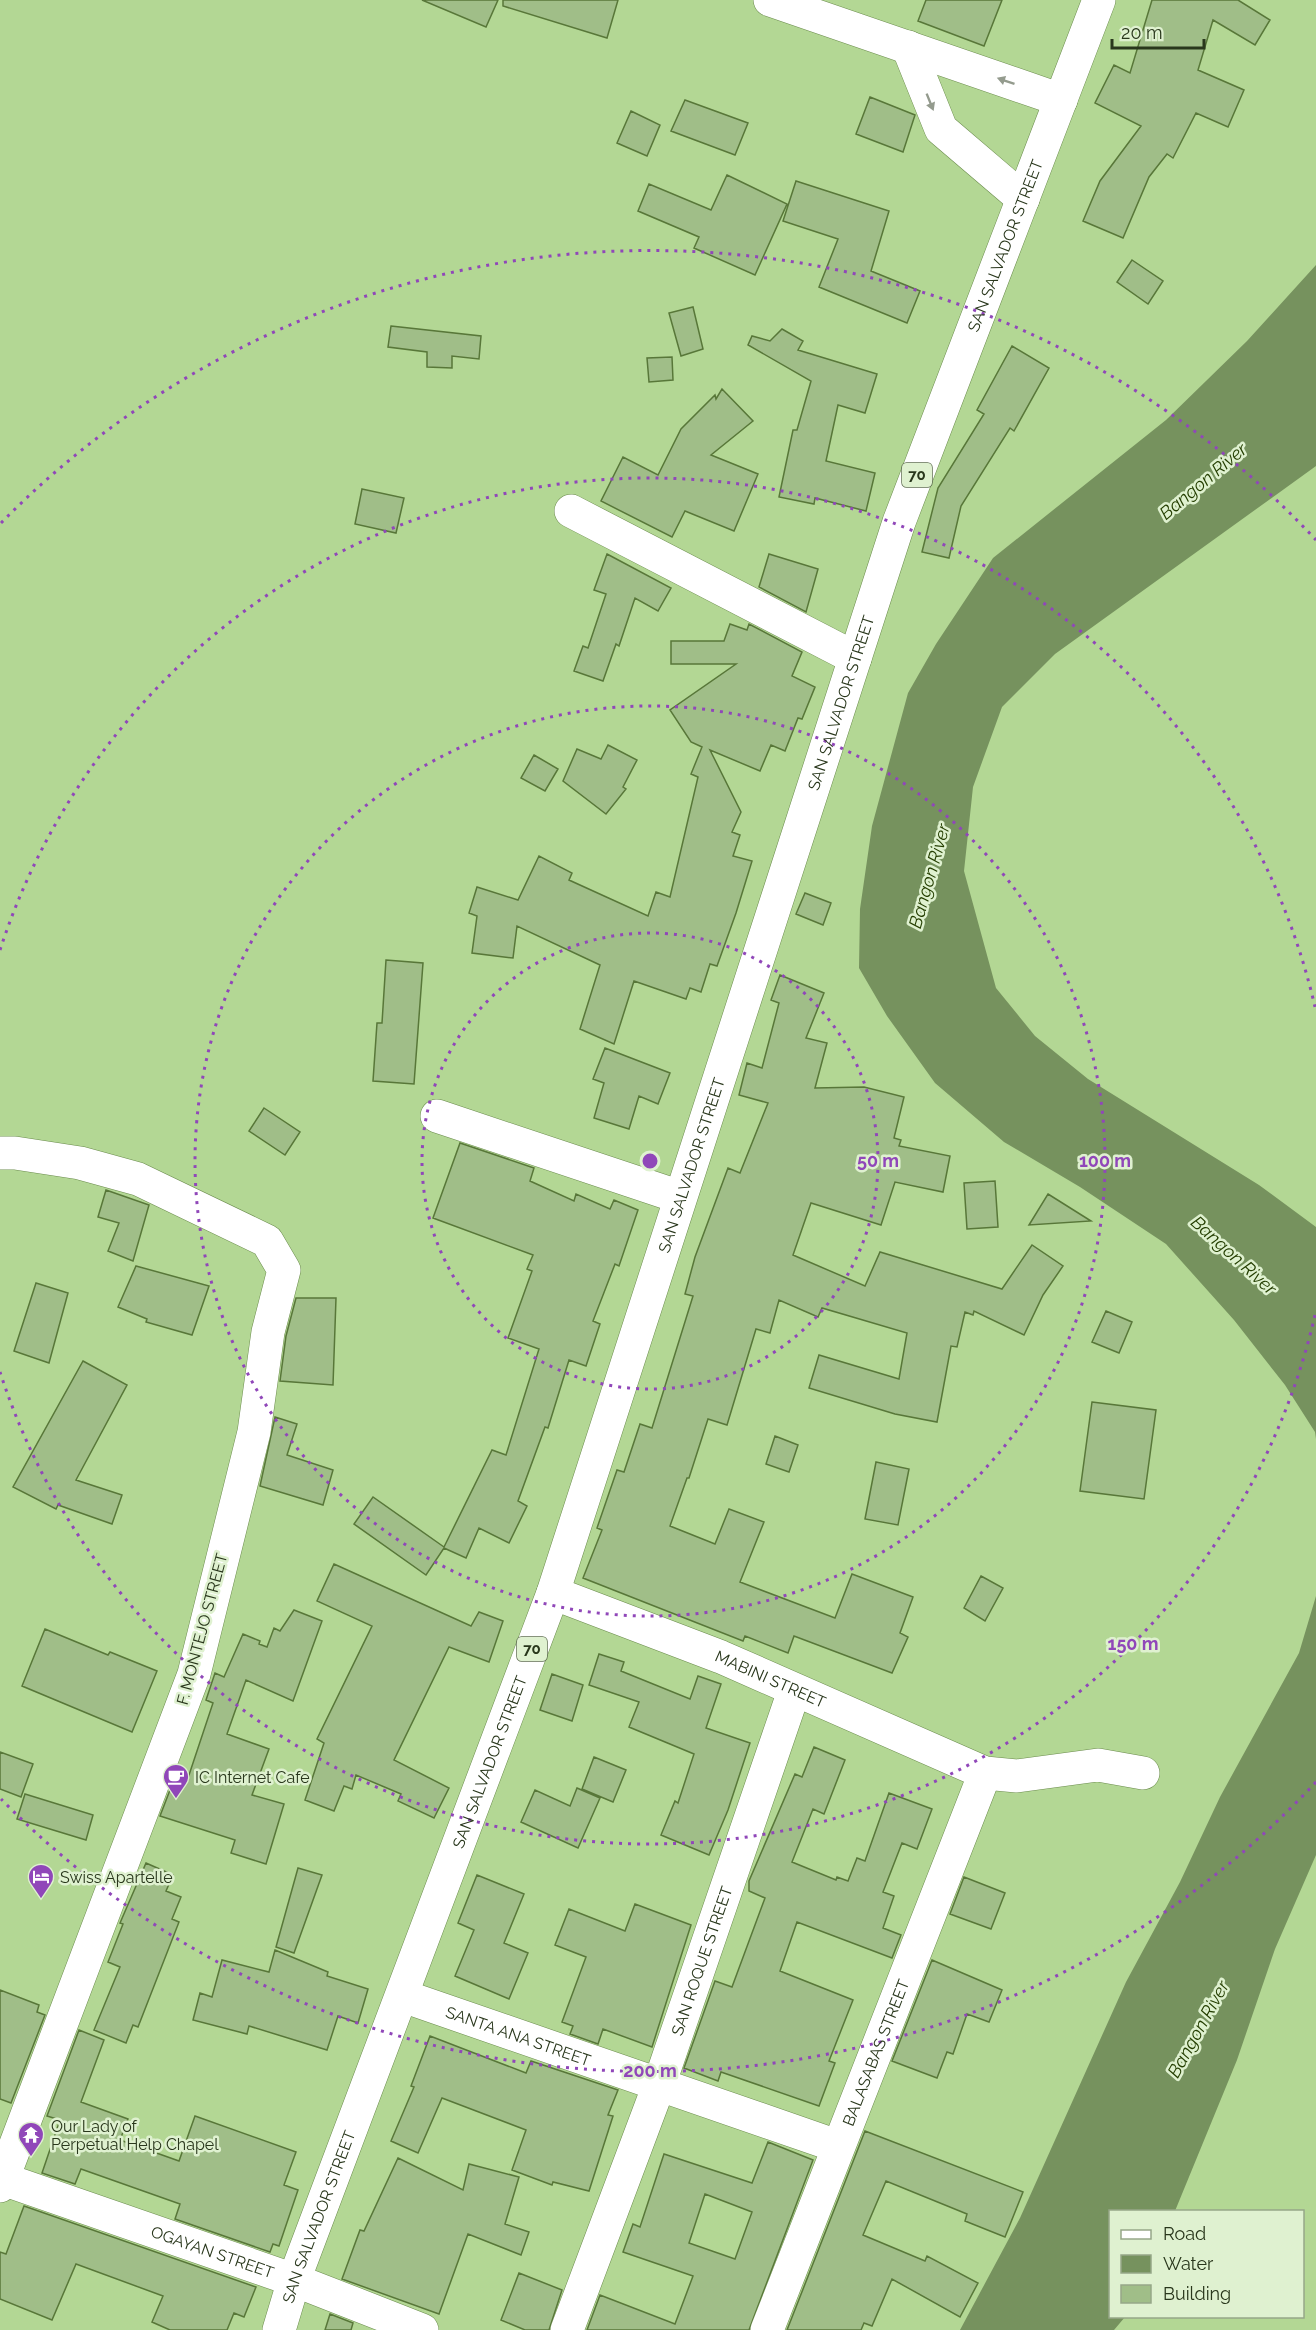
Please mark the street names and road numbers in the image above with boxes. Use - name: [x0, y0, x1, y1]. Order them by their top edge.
- street label: SAN SALVADOR STREET: [963, 157, 1047, 334]
- road number: 70: [902, 463, 932, 487]
- street label: SAN SALVADOR STREET: [803, 613, 878, 793]
- street label: SAN SALVADOR STREET: [654, 1075, 728, 1255]
- street label: F. MONTEJO STREET: [173, 1551, 231, 1707]
- road number: 70: [517, 1637, 547, 1661]
- street label: MABINI STREET: [712, 1646, 829, 1712]
- street label: SAN SALVADOR STREET: [448, 1673, 531, 1851]
- street label: SAN ROQUE STREET: [667, 1884, 736, 2038]
- street label: BALASABAS STREET: [838, 1976, 913, 2128]
- street label: SANTA ANA STREET: [443, 2002, 594, 2070]
- street label: SAN SALVADOR STREET: [278, 2127, 359, 2305]
- street label: OGAYAN STREET: [149, 2222, 277, 2282]

